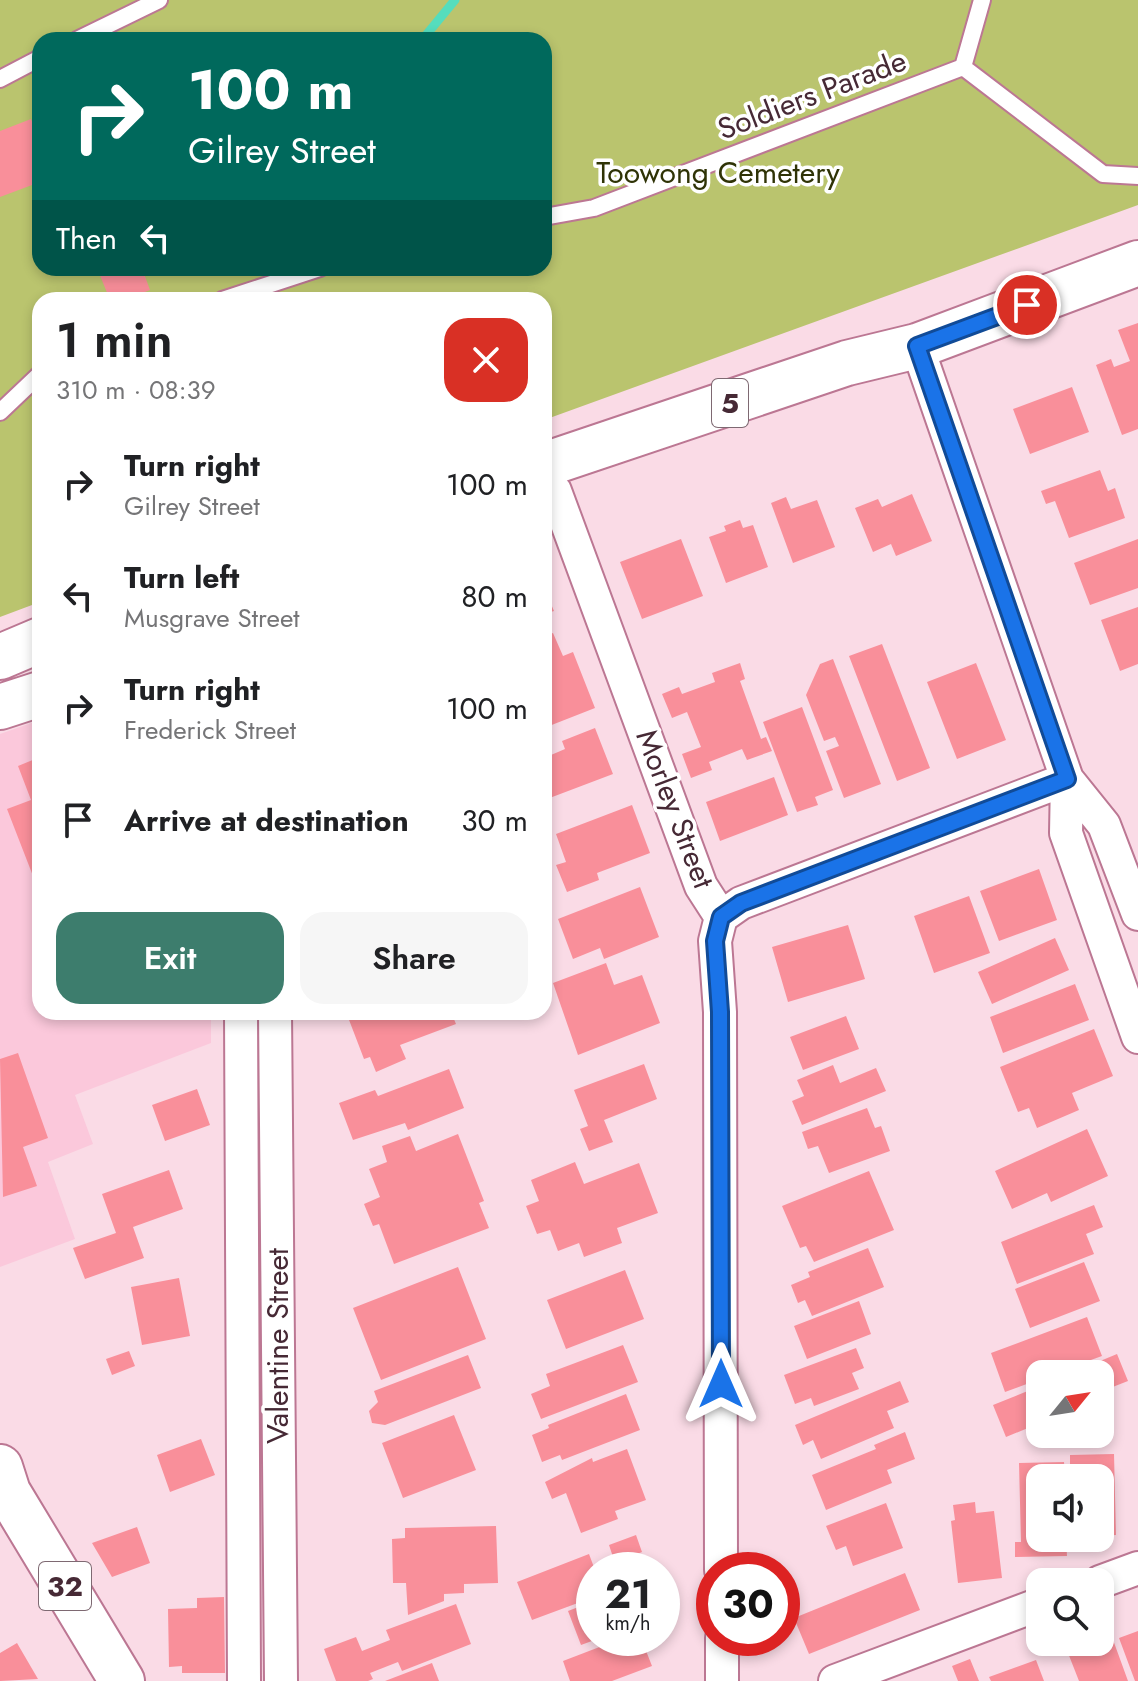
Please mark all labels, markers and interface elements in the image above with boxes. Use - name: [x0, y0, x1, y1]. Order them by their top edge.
- street label: Soldiers Parade: [711, 39, 912, 150]
- text: 100 m: [188, 49, 353, 130]
- icon: right: [56, 64, 160, 168]
- text: Gilrey Street: [188, 124, 376, 176]
- park label: Toowong Cemetery: [596, 151, 840, 194]
- icon: left: [133, 216, 177, 260]
- text: Then: [56, 217, 117, 260]
- pin: [993, 271, 1061, 339]
- icon: arrive: [1005, 283, 1049, 327]
- text: 1 min: [56, 306, 173, 375]
- button: close: [444, 318, 528, 402]
- text: 310 m · 08:39: [56, 371, 216, 409]
- road number: 5: [712, 379, 748, 427]
- text: Turn right: [124, 444, 260, 487]
- icon: right: [56, 462, 100, 506]
- text: 100 m: [446, 463, 528, 506]
- text: Gilrey Street: [124, 487, 260, 525]
- text: Turn left: [124, 556, 239, 599]
- icon: left: [56, 574, 100, 618]
- text: 80 m: [461, 575, 528, 618]
- text: Musgrave Street: [124, 599, 300, 637]
- text: Turn right: [124, 668, 260, 711]
- icon: right: [56, 686, 100, 730]
- text: 100 m: [446, 687, 528, 730]
- text: Frederick Street: [124, 711, 296, 749]
- street label: Morley Street: [626, 723, 726, 895]
- icon: arrive: [56, 798, 100, 842]
- text: Arrive at destination: [124, 799, 409, 842]
- text: 30 m: [461, 799, 528, 842]
- button: Exit: [56, 912, 284, 1004]
- button: Share: [300, 912, 528, 1004]
- street label: Valentine Street: [256, 1247, 299, 1444]
- position arrow: [679, 1342, 763, 1426]
- north arrow: [1026, 1360, 1114, 1448]
- map controls: [1026, 1360, 1114, 1656]
- button: sound: [1026, 1464, 1114, 1552]
- speed limit sign: 30: [696, 1552, 800, 1656]
- road number: 32: [39, 1562, 91, 1610]
- text: 21: [605, 1565, 651, 1623]
- button: search: [1026, 1568, 1114, 1656]
- text: km/h: [605, 1609, 651, 1638]

